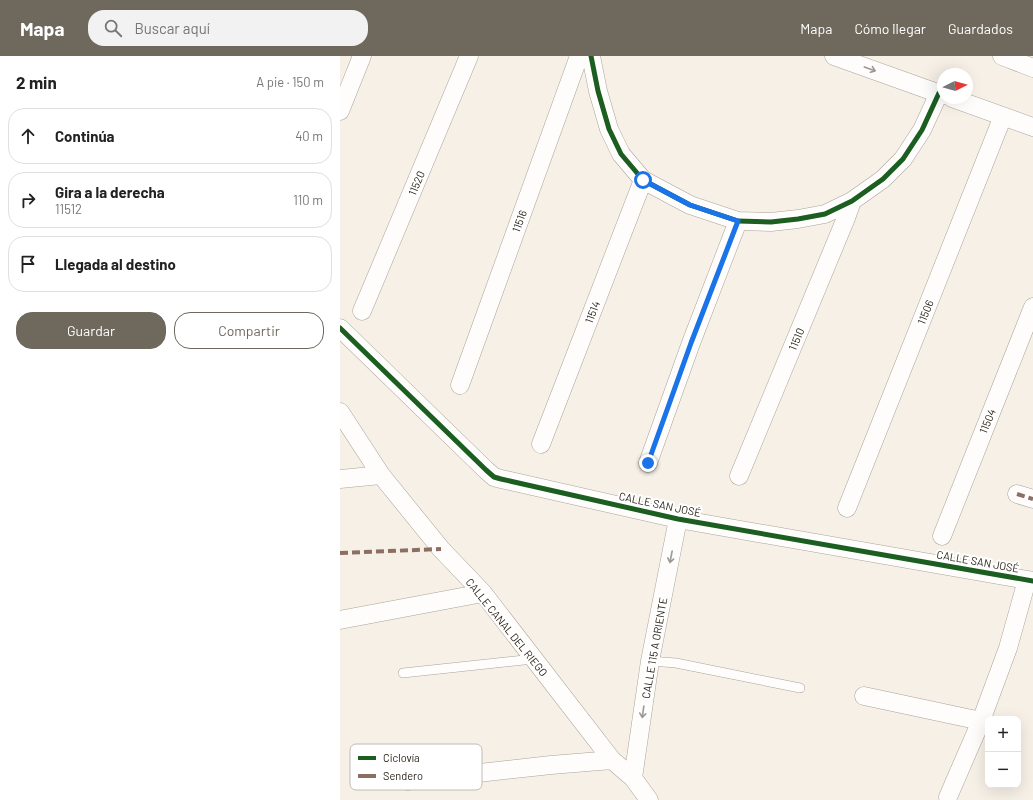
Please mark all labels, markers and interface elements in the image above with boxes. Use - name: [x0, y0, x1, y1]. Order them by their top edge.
- search box: [88, 10, 368, 46]
- text: Mapa: [20, 17, 64, 40]
- icon: search: [102, 17, 124, 39]
- text: Buscar aquí: [134, 19, 210, 37]
- text: Mapa: [800, 20, 832, 37]
- text: Cómo llegar: [854, 20, 926, 37]
- text: Guardados: [948, 20, 1013, 37]
- one-way arrow: [864, 66, 877, 73]
- north arrow: [937, 68, 973, 104]
- text: 2 min: [16, 72, 57, 92]
- text: A pie · 150 m: [256, 74, 324, 90]
- icon: ahead: [17, 125, 39, 147]
- text: Continúa: [55, 127, 115, 145]
- text: 40 m: [295, 128, 323, 144]
- street label: 11520: [405, 169, 427, 197]
- route start: [634, 171, 652, 189]
- text: Gira a la derecha: [55, 183, 165, 201]
- icon: right: [17, 189, 39, 211]
- text: 110 m: [293, 192, 323, 208]
- text: 11512: [55, 201, 82, 217]
- street label: 11516: [509, 208, 529, 234]
- icon: arrive: [17, 253, 39, 275]
- text: Llegada al destino: [55, 255, 176, 273]
- street label: 11506: [914, 298, 936, 326]
- street label: 11514: [582, 299, 602, 325]
- button: Guardar: [16, 312, 166, 349]
- button: Compartir: [174, 312, 324, 349]
- street label: 11510: [785, 326, 807, 352]
- street label: 11504: [976, 407, 998, 435]
- route end: [639, 454, 657, 472]
- street label: CALLE SAN JOSÉ: [618, 489, 703, 519]
- street label: CALLE SAN JOSÉ: [936, 547, 1021, 575]
- one-way arrow: [666, 550, 674, 563]
- street label: CALLE CANAL DEL RIEGO: [463, 575, 551, 679]
- street label: CALLE 115 A ORIENTE: [639, 596, 669, 700]
- one-way arrow: [639, 705, 647, 718]
- map controls: [985, 716, 1021, 788]
- button: +: [985, 716, 1021, 752]
- legend: [350, 744, 482, 790]
- text: Ciclovía: [383, 751, 420, 764]
- button: −: [985, 752, 1021, 788]
- text: Sendero: [383, 769, 423, 782]

